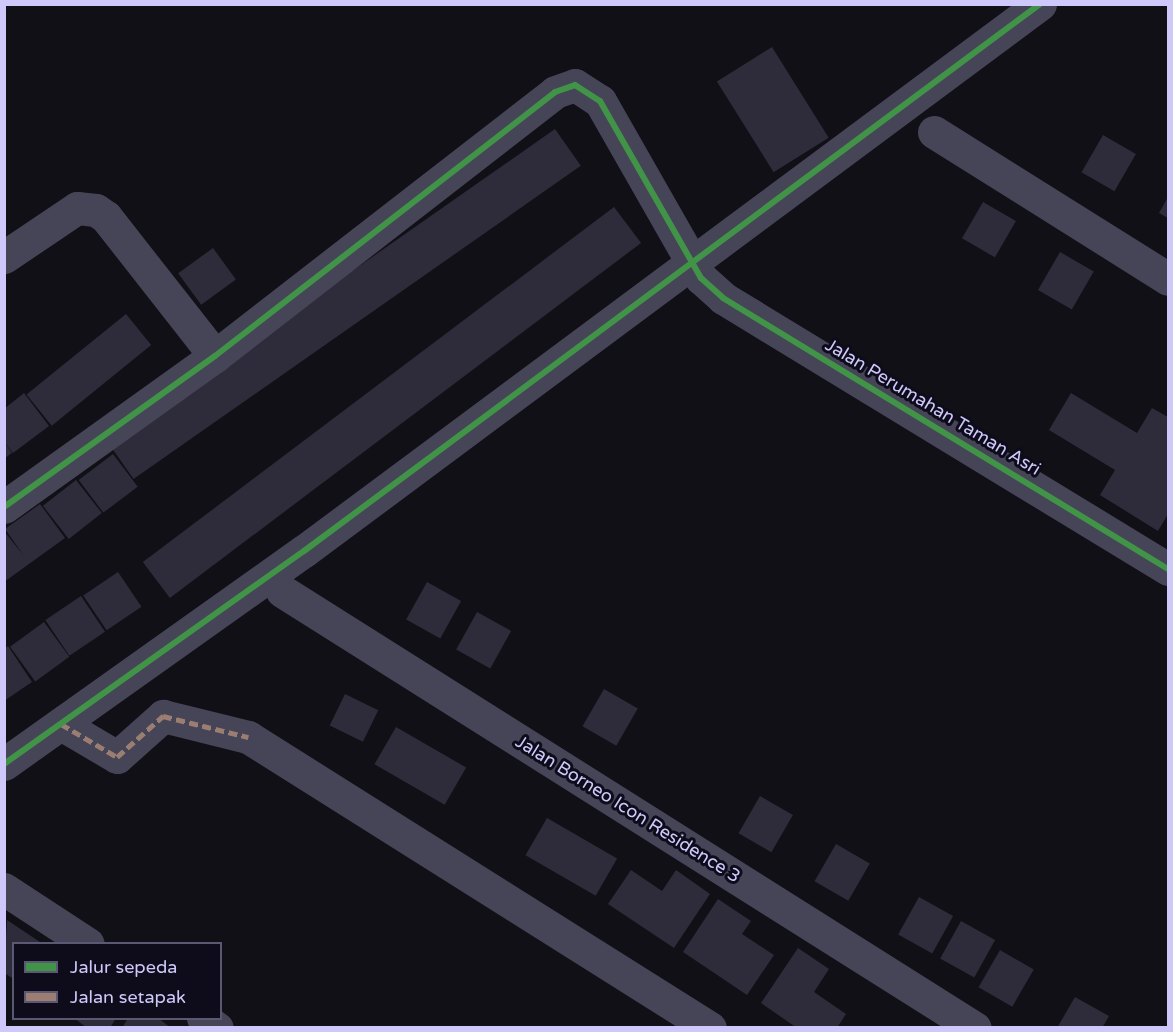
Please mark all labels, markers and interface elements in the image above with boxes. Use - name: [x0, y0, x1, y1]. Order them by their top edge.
- street label: Jalan Perumahan Taman Asri: [821, 334, 1045, 480]
- street label: Jalan Borneo Icon Residence 3: [512, 731, 744, 887]
- legend: [12, 942, 222, 1020]
- text: Jalur sepeda: [70, 956, 177, 978]
- text: Jalan setapak: [70, 986, 186, 1008]

